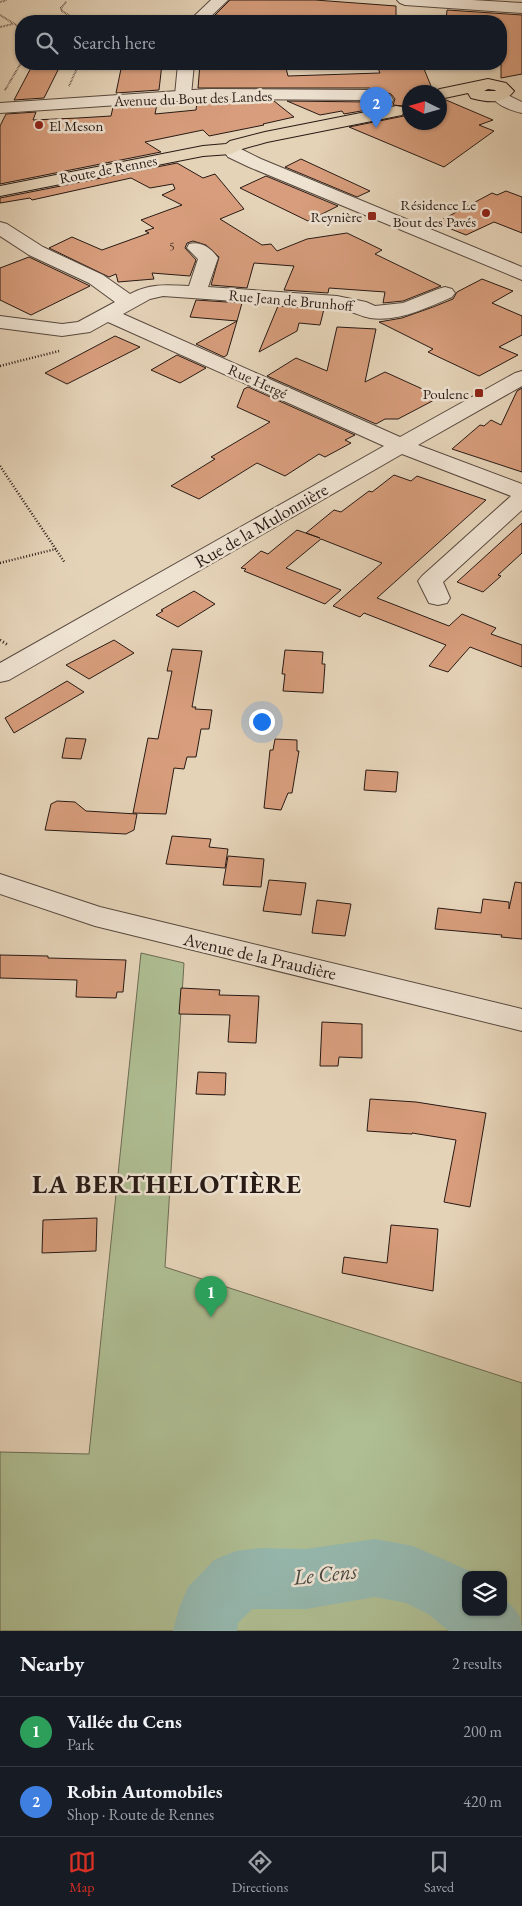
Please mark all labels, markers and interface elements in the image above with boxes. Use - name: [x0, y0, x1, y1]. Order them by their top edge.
- search box: [15, 15, 507, 70]
- icon: search: [33, 29, 61, 57]
- text: Search here: [73, 30, 155, 55]
- north arrow: [402, 85, 447, 130]
- street label: Avenue du Bout des Landes: [112, 86, 273, 110]
- pin: 2: [360, 87, 392, 128]
- place label: El Meson: [49, 116, 103, 135]
- marker: El Meson: [33, 119, 45, 131]
- street label: Route de Rennes: [58, 150, 159, 188]
- place label: Résidence Le Bout des Pavés: [393, 195, 476, 231]
- place label: Reynière: [311, 207, 362, 226]
- marker: Résidence Le Bout des Pavés: [480, 207, 492, 219]
- marker: Reynière: [366, 210, 378, 222]
- house number: 5: [169, 238, 175, 254]
- street label: Rue Jean de Brunhoff: [228, 285, 357, 315]
- street label: Rue Hergé: [225, 360, 291, 403]
- place label: Poulenc: [423, 384, 469, 403]
- marker: Poulenc: [473, 387, 485, 399]
- street label: Rue de la Mulonnière: [190, 477, 332, 573]
- your location: [249, 709, 275, 735]
- street label: Avenue de la Praudière: [180, 927, 339, 985]
- district label: LA BERTHELOTIÈRE: [32, 1167, 302, 1201]
- pin: 1: [195, 1276, 227, 1317]
- water label: Le Cens: [291, 1556, 359, 1592]
- map controls: [462, 1571, 507, 1616]
- button: layers: [462, 1571, 507, 1616]
- text: Nearby: [20, 1650, 84, 1677]
- text: 2 results: [452, 1653, 502, 1674]
- text: Vallée du Cens: [67, 1709, 182, 1734]
- text: 1: [32, 1721, 40, 1742]
- text: 200 m: [463, 1721, 502, 1742]
- text: Park: [67, 1734, 94, 1755]
- text: Robin Automobiles: [67, 1779, 222, 1804]
- text: 2: [32, 1791, 40, 1812]
- text: 420 m: [463, 1791, 502, 1812]
- text: Shop · Route de Rennes: [67, 1804, 214, 1825]
- tab: Map: [68, 1848, 96, 1896]
- tab: Directions: [232, 1848, 288, 1896]
- tab: Saved: [424, 1848, 454, 1896]

